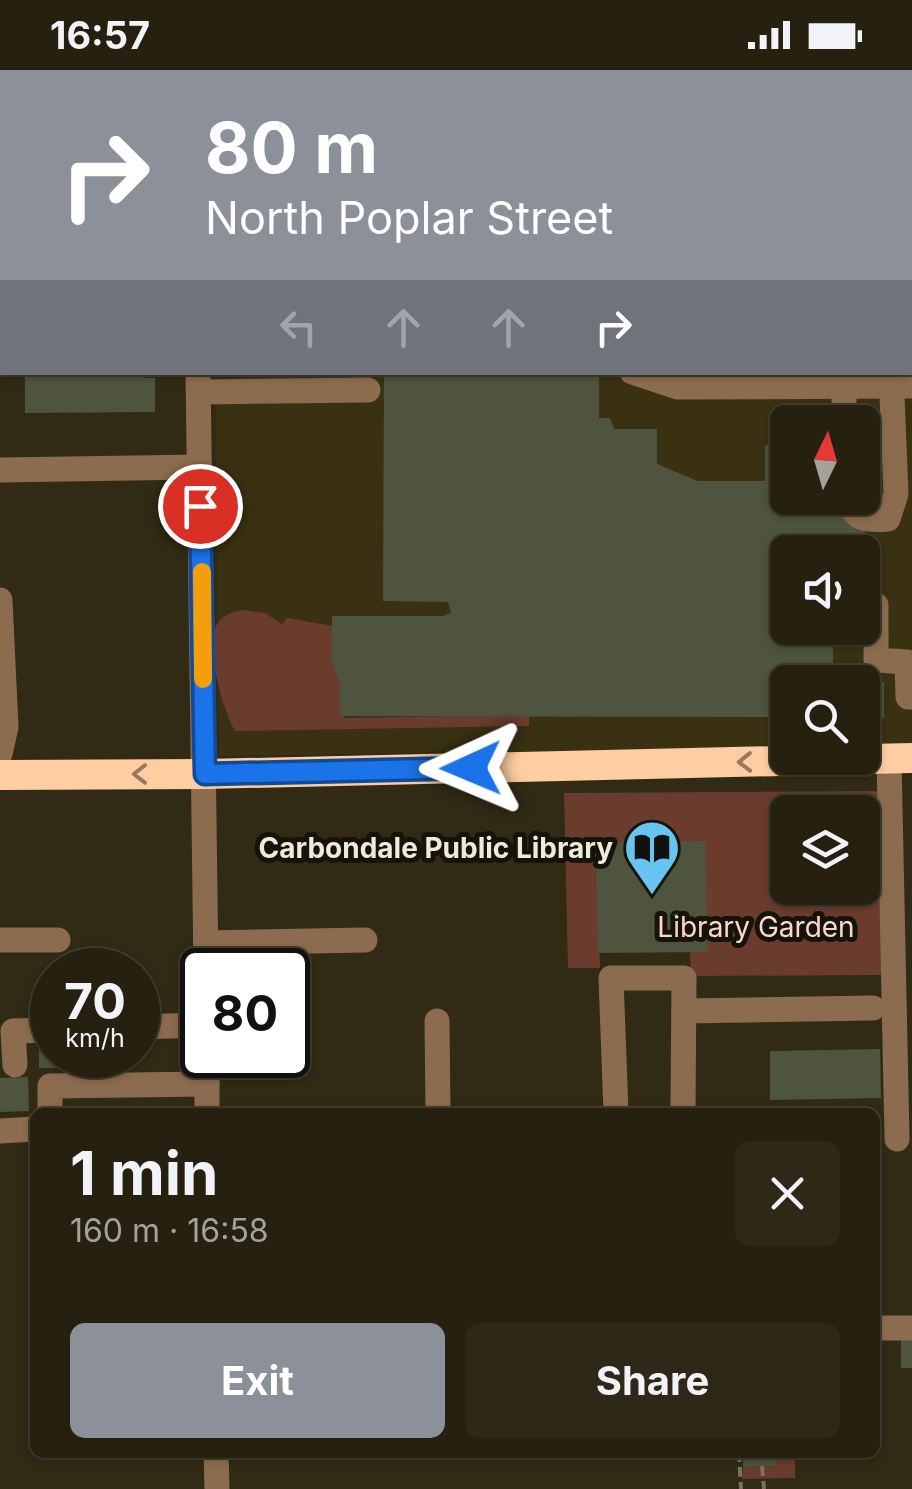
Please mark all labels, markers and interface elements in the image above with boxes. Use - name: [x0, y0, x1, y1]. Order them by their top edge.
- text: 16:57: [50, 12, 150, 58]
- text: 80 m: [205, 105, 378, 190]
- icon: right: [40, 110, 170, 240]
- text: North Poplar Street: [205, 190, 613, 245]
- icon: left: [271, 300, 326, 355]
- icon: ahead: [376, 300, 431, 355]
- icon: ahead: [481, 300, 536, 355]
- icon: right: [586, 300, 641, 355]
- north arrow: [770, 405, 880, 515]
- map controls: [770, 405, 880, 905]
- pin: [158, 464, 243, 549]
- icon: arrive: [173, 479, 228, 534]
- button: sound: [770, 535, 880, 645]
- button: search: [770, 665, 880, 775]
- position arrow: [419, 716, 523, 820]
- one-way arrow: [736, 751, 752, 772]
- one-way arrow: [131, 763, 146, 785]
- button: layers: [770, 795, 880, 905]
- library icon: Carbondale Public Library: [622, 818, 682, 897]
- place label: Carbondale Public Library: [259, 831, 613, 865]
- park label: Library Garden: [657, 910, 855, 944]
- speed limit sign: 80: [180, 948, 310, 1078]
- text: 70: [64, 971, 126, 1031]
- text: km/h: [65, 1023, 125, 1053]
- text: 1 min: [70, 1137, 218, 1209]
- button: close: [735, 1141, 840, 1246]
- text: 160 m · 16:58: [70, 1211, 269, 1250]
- button: Exit: [70, 1323, 445, 1438]
- button: Share: [465, 1323, 840, 1438]

